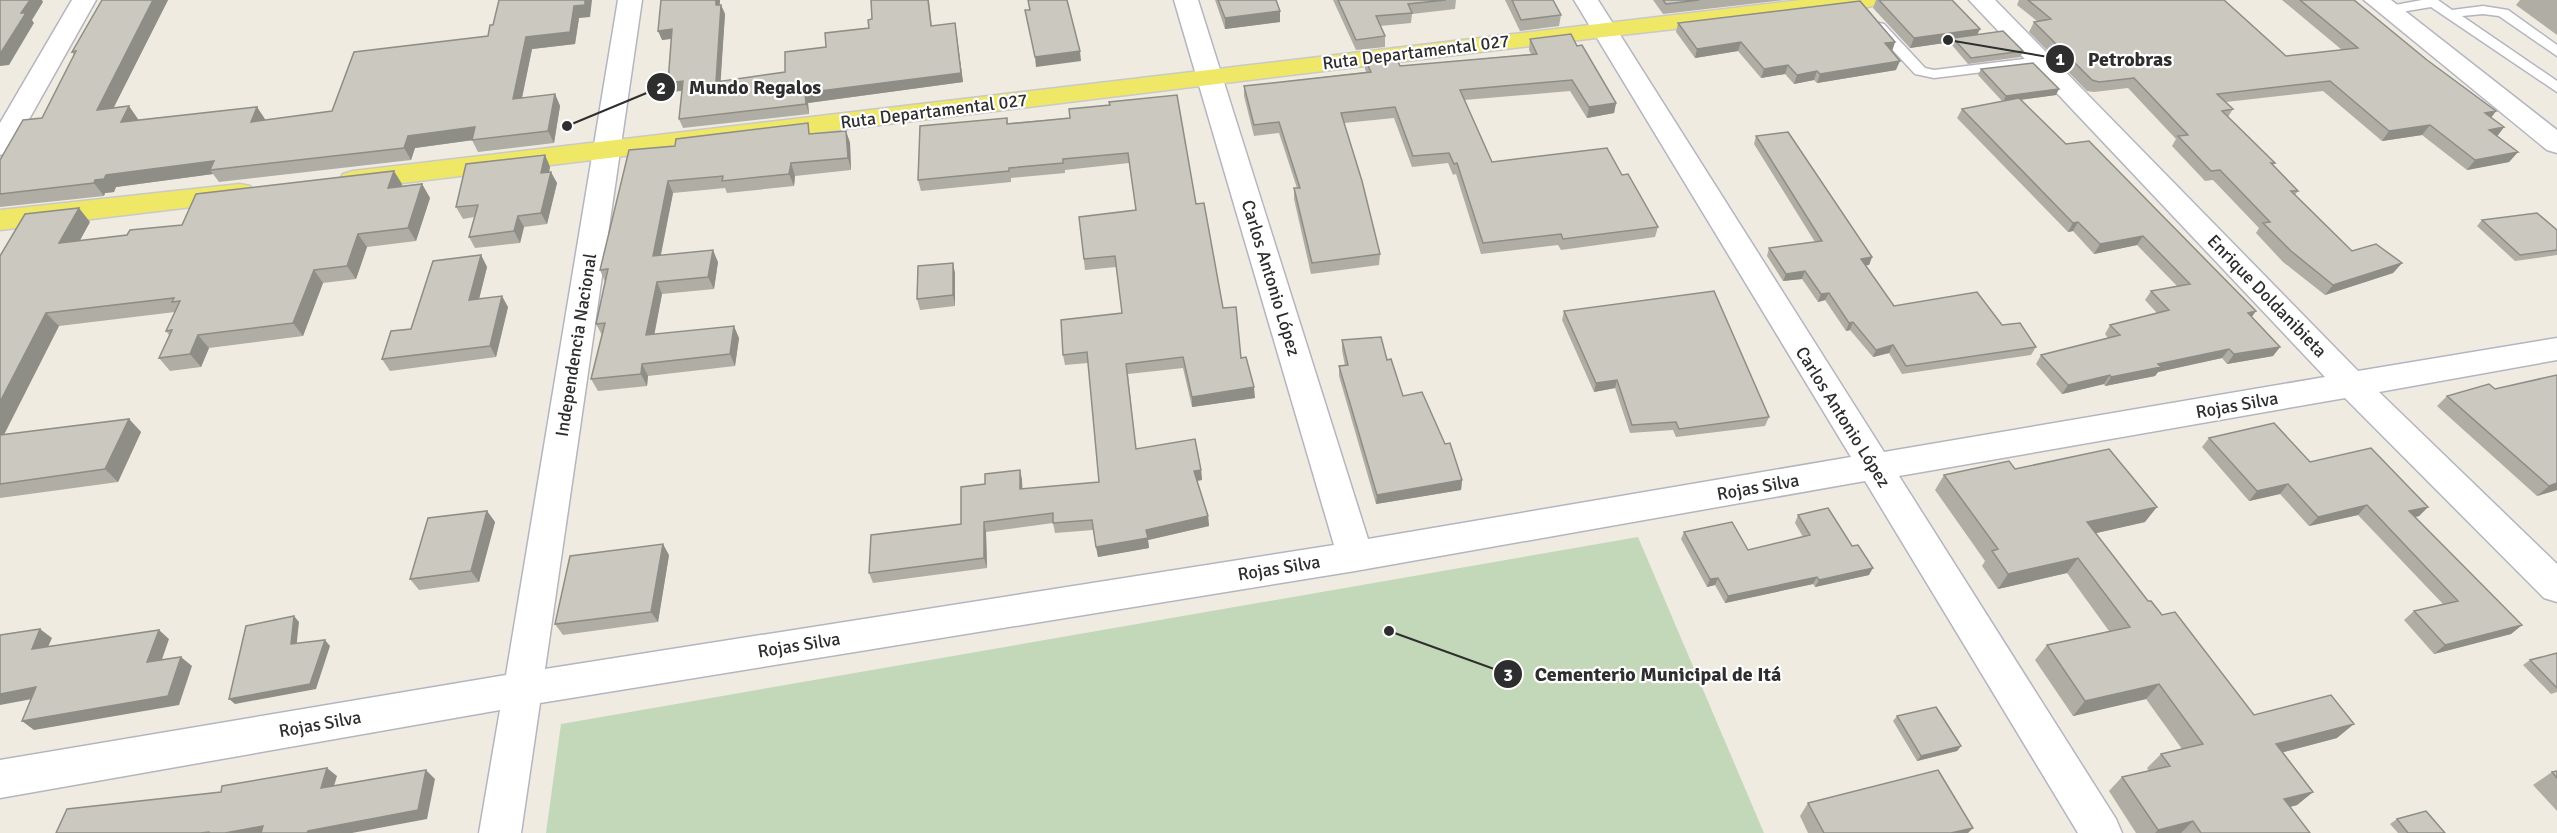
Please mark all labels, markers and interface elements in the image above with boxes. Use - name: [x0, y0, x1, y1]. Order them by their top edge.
- street label: Ruta Departamental 027: [1321, 30, 1511, 74]
- callout: Petrobras: [2045, 40, 2184, 78]
- text: Petrobras: [2088, 47, 2172, 72]
- text: 1: [2055, 48, 2065, 70]
- callout: Mundo Regalos: [646, 68, 833, 106]
- text: Mundo Regalos: [689, 75, 821, 100]
- text: 2: [656, 77, 666, 99]
- street label: Ruta Departamental 027: [839, 89, 1029, 133]
- street label: Carlos Antonio López: [1237, 197, 1305, 359]
- street label: Enrique Doldanibieta: [2203, 230, 2331, 362]
- street label: Independencia Nacional: [551, 252, 601, 438]
- street label: Carlos Antonio López: [1791, 342, 1895, 492]
- street label: Rojas Silva: [2194, 387, 2280, 423]
- street label: Rojas Silva: [1715, 469, 1801, 505]
- street label: Rojas Silva: [1236, 551, 1322, 585]
- street label: Rojas Silva: [756, 628, 842, 662]
- callout: Cementerio Municipal de Itá: [1493, 655, 1793, 693]
- text: Cementerio Municipal de Itá: [1535, 662, 1781, 687]
- text: 3: [1503, 664, 1513, 686]
- street label: Rojas Silva: [277, 706, 363, 742]

